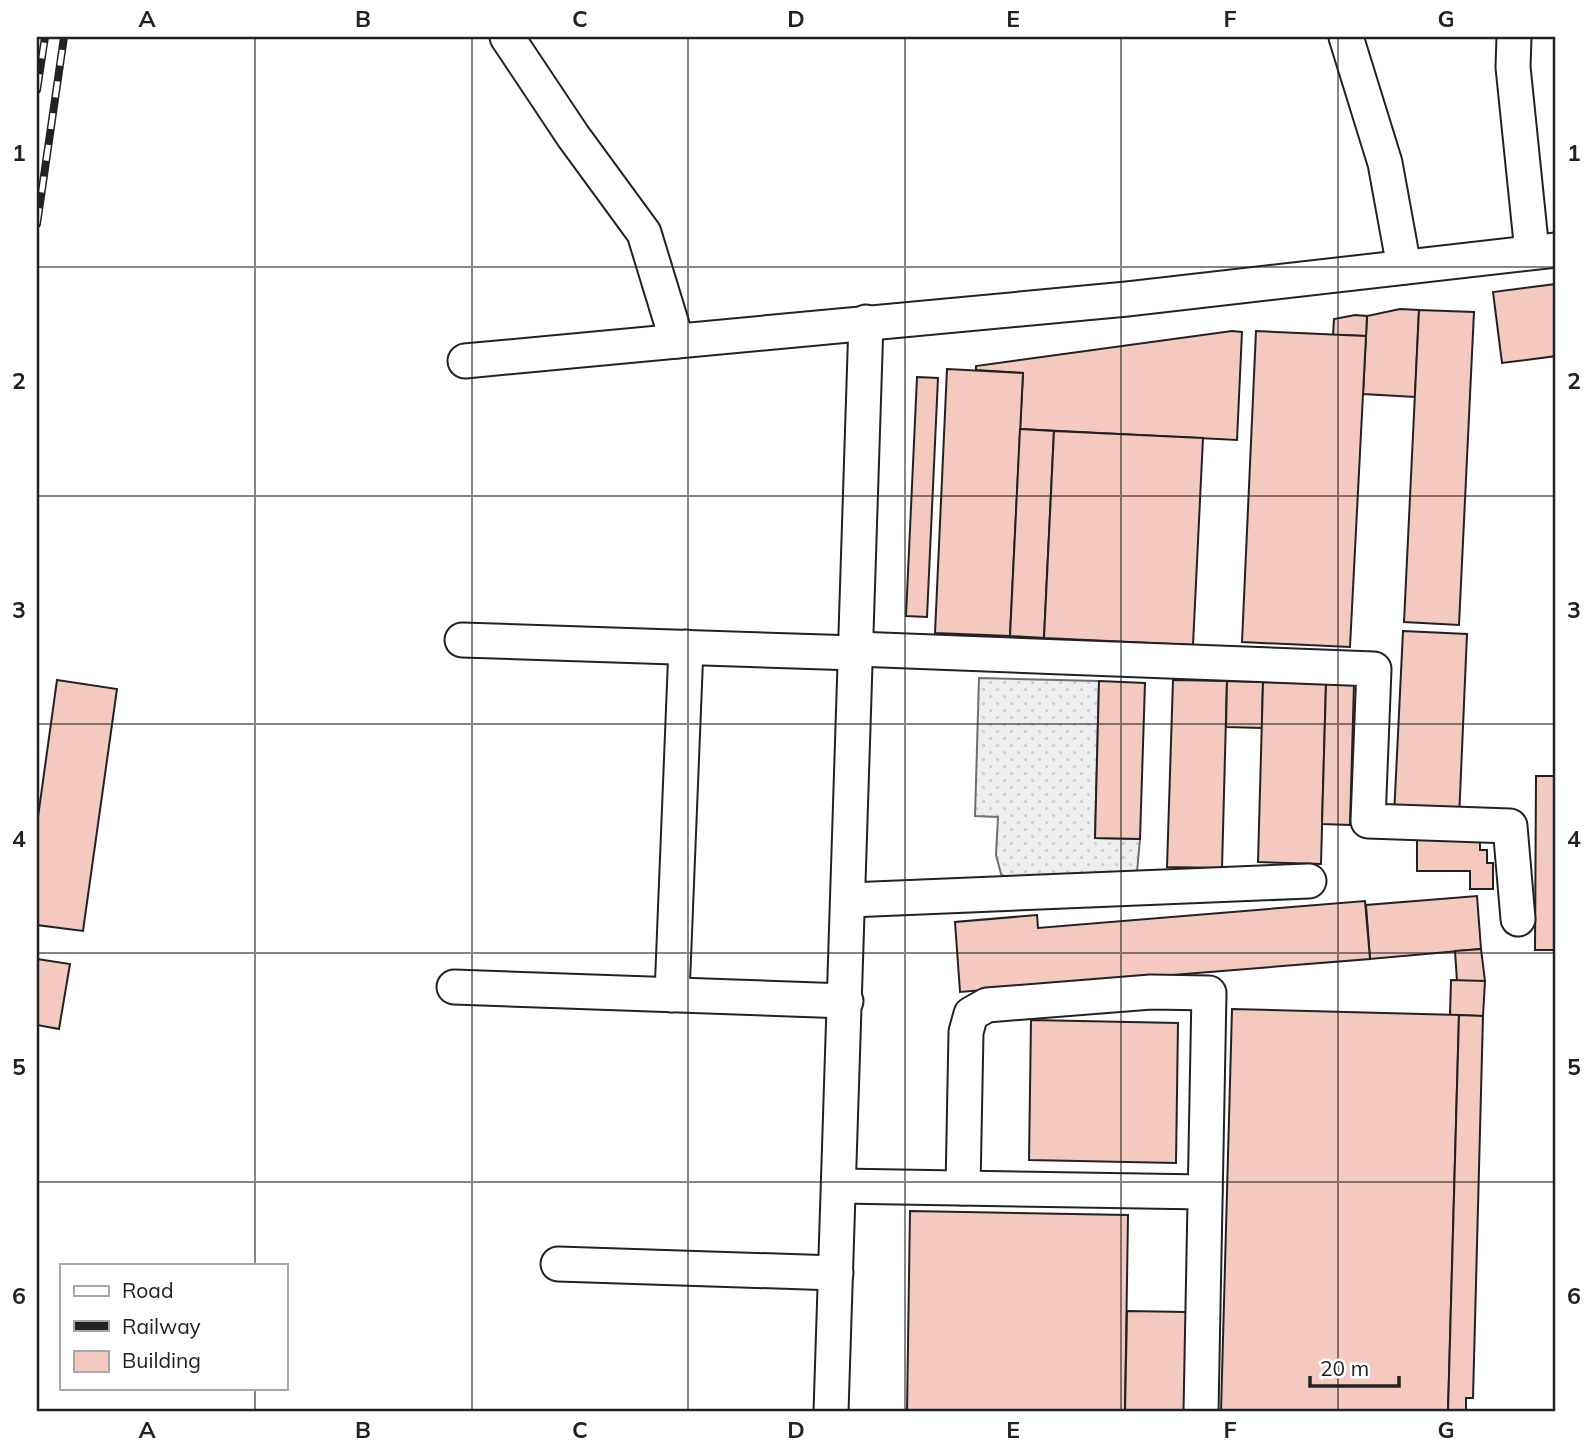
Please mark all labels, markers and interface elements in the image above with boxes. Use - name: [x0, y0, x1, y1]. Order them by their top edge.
- text: A: [138, 4, 156, 33]
- text: B: [355, 4, 371, 33]
- text: C: [572, 4, 588, 33]
- text: D: [787, 4, 805, 33]
- text: E: [1006, 4, 1020, 33]
- text: F: [1223, 4, 1237, 33]
- text: G: [1437, 4, 1455, 33]
- text: 1: [12, 138, 26, 167]
- text: 1: [1567, 138, 1581, 167]
- text: 2: [12, 366, 26, 395]
- text: 2: [1567, 366, 1581, 395]
- text: 3: [12, 595, 26, 624]
- text: 3: [1567, 595, 1581, 624]
- text: 4: [12, 824, 26, 853]
- text: 4: [1567, 824, 1581, 853]
- text: 5: [12, 1052, 26, 1081]
- text: 5: [1567, 1052, 1581, 1081]
- legend: [60, 1264, 287, 1390]
- text: Road: [122, 1277, 173, 1303]
- text: 6: [12, 1281, 26, 1310]
- text: 6: [1567, 1281, 1581, 1310]
- text: Railway: [122, 1313, 201, 1339]
- scale bar: [1310, 1344, 1399, 1388]
- text: Building: [122, 1347, 201, 1373]
- text: 20 m: [1320, 1355, 1369, 1381]
- text: A: [138, 1415, 156, 1444]
- text: B: [355, 1415, 371, 1444]
- text: C: [572, 1415, 588, 1444]
- text: D: [787, 1415, 805, 1444]
- text: E: [1006, 1415, 1020, 1444]
- text: F: [1223, 1415, 1237, 1444]
- text: G: [1437, 1415, 1455, 1444]

